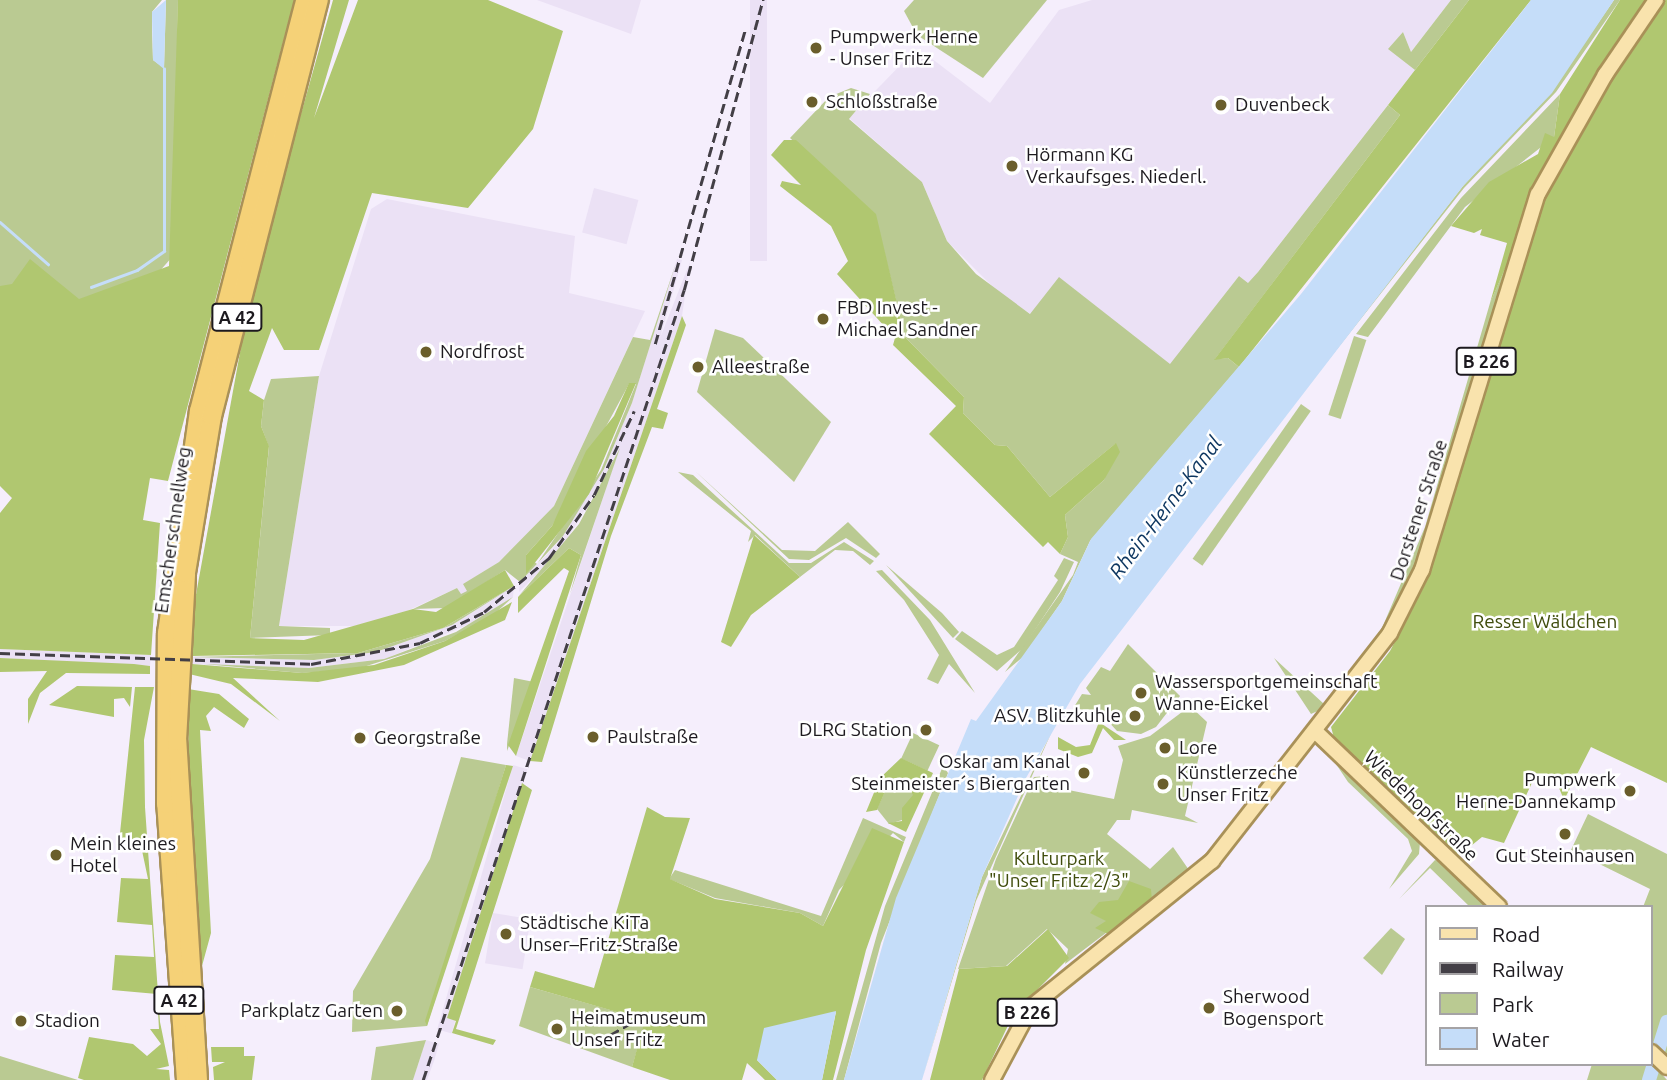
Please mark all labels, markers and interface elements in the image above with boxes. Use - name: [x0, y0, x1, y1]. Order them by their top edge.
- place label: Pumpwerk Herne - Unser Fritz: [830, 26, 978, 70]
- marker: Pumpwerk Herne - Unser Fritz: [808, 40, 824, 56]
- place label: Schloßstraße: [826, 91, 938, 113]
- marker: Schloßstraße: [804, 94, 820, 110]
- place label: Duvenbeck: [1235, 94, 1330, 116]
- marker: Duvenbeck: [1213, 97, 1229, 113]
- place label: Hörmann KG Verkaufsges. Niederl.: [1026, 144, 1207, 188]
- marker: Hörmann KG Verkaufsges. Niederl.: [1004, 158, 1020, 174]
- place label: FBD Invest - Michael Sandner: [837, 297, 978, 341]
- road number: A 42: [211, 302, 263, 332]
- marker: FBD Invest - Michael Sandner: [815, 311, 831, 327]
- place label: Nordfrost: [440, 341, 524, 363]
- marker: Nordfrost: [418, 344, 434, 360]
- road number: B 226: [1454, 346, 1518, 376]
- place label: Alleestraße: [712, 356, 810, 378]
- marker: Alleestraße: [690, 359, 706, 375]
- water label: Rhein-Herne-Kanal: [1103, 431, 1227, 583]
- street label: Dorstener Straße: [1385, 437, 1453, 583]
- street label: Emscherschnellweg: [150, 445, 196, 615]
- park label: Resser Wäldchen: [1473, 611, 1617, 633]
- place label: Wassersportgemeinschaft Wanne-Eickel: [1155, 671, 1377, 715]
- marker: Wassersportgemeinschaft Wanne-Eickel: [1133, 685, 1149, 701]
- place label: ASV. Blitzkuhle: [994, 705, 1121, 727]
- marker: ASV. Blitzkuhle: [1127, 708, 1143, 724]
- place label: DLRG Station: [799, 719, 912, 741]
- marker: DLRG Station: [918, 722, 934, 738]
- place label: Paulstraße: [607, 726, 698, 748]
- place label: Georgstraße: [374, 727, 481, 749]
- marker: Paulstraße: [585, 729, 601, 745]
- marker: Georgstraße: [352, 730, 368, 746]
- place label: Lore: [1179, 737, 1217, 759]
- marker: Lore: [1157, 740, 1173, 756]
- street label: Wiedehopfstraße: [1359, 746, 1483, 866]
- place label: Oskar am Kanal Steinmeister´s Biergarten: [851, 751, 1070, 795]
- place label: Künstlerzeche Unser Fritz: [1177, 762, 1298, 806]
- marker: Oskar am Kanal Steinmeister´s Biergarten: [1076, 765, 1092, 781]
- place label: Pumpwerk Herne-Dannekamp: [1456, 769, 1616, 813]
- marker: Künstlerzeche Unser Fritz: [1155, 776, 1171, 792]
- marker: Pumpwerk Herne-Dannekamp: [1622, 783, 1638, 799]
- marker: Gut Steinhausen: [1557, 826, 1573, 842]
- place label: Mein kleines Hotel: [70, 833, 176, 877]
- place label: Gut Steinhausen: [1495, 845, 1635, 867]
- marker: Mein kleines Hotel: [48, 847, 64, 863]
- park label: Kulturpark "Unser Fritz 2/3": [989, 848, 1129, 892]
- legend: [1426, 905, 1653, 1066]
- place label: Städtische KiTa Unser–Fritz-Straße: [520, 912, 678, 956]
- text: Road: [1492, 922, 1540, 946]
- marker: Städtische KiTa Unser–Fritz-Straße: [498, 926, 514, 942]
- text: Railway: [1492, 957, 1564, 981]
- road number: A 42: [153, 986, 205, 1015]
- place label: Sherwood Bogensport: [1223, 986, 1324, 1030]
- text: Park: [1492, 992, 1534, 1016]
- road number: B 226: [996, 998, 1058, 1027]
- place label: Parkplatz Garten: [240, 1000, 383, 1022]
- marker: Sherwood Bogensport: [1201, 1000, 1217, 1016]
- marker: Parkplatz Garten: [389, 1003, 405, 1019]
- place label: Heimatmuseum Unser Fritz: [571, 1007, 706, 1051]
- place label: Stadion: [35, 1010, 100, 1032]
- marker: Stadion: [13, 1013, 29, 1029]
- marker: Heimatmuseum Unser Fritz: [549, 1021, 565, 1037]
- text: Water: [1492, 1027, 1550, 1051]

